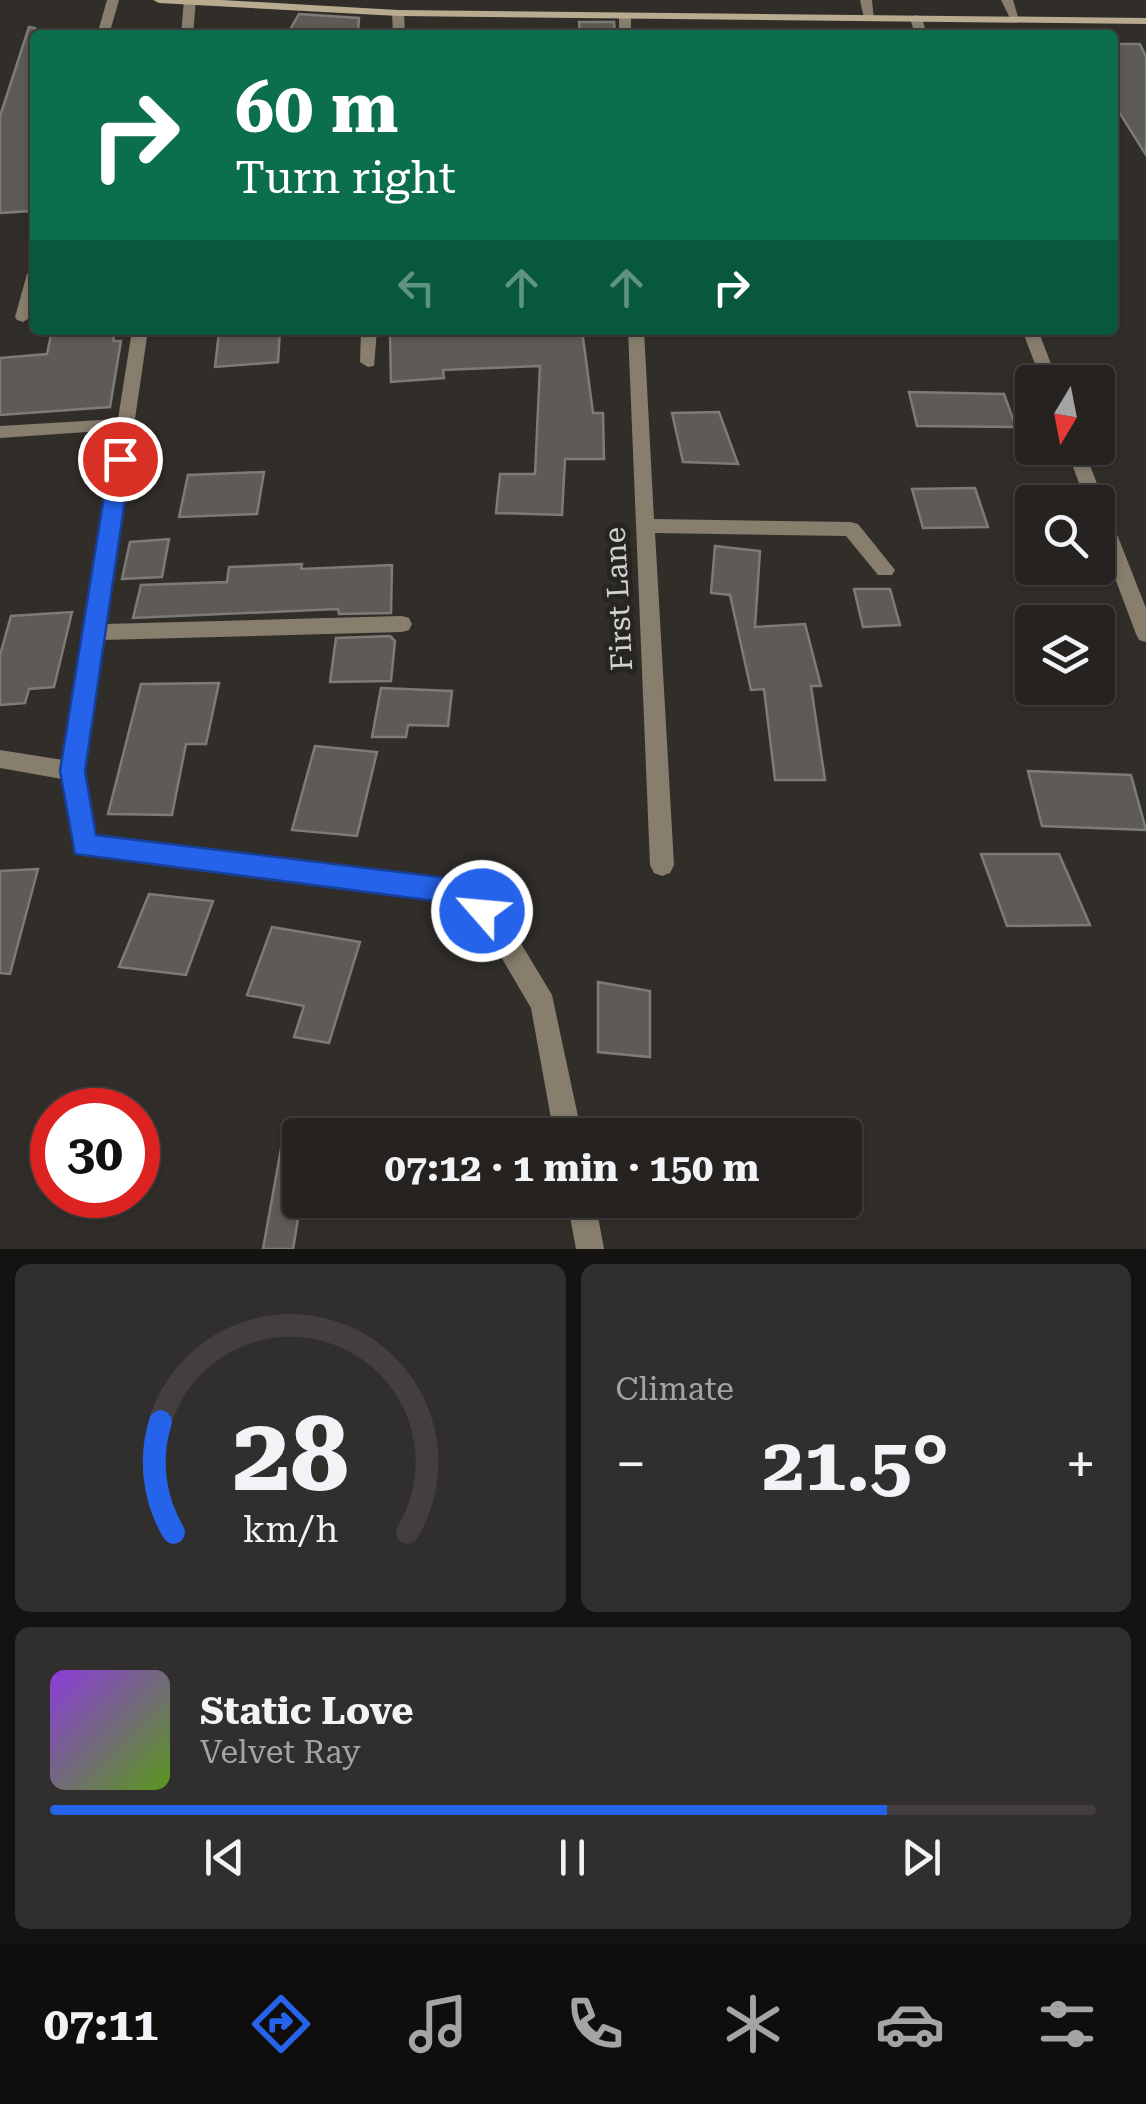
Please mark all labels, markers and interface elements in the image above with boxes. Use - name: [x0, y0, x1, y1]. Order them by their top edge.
- text: 60 m: [235, 67, 399, 149]
- icon: right: [70, 70, 200, 200]
- text: Turn right: [235, 151, 456, 204]
- icon: left: [389, 260, 444, 315]
- icon: ahead: [494, 260, 549, 315]
- icon: ahead: [599, 260, 654, 315]
- icon: right: [704, 260, 759, 315]
- north arrow: [1015, 365, 1115, 465]
- map controls: [1015, 365, 1115, 705]
- pin: [78, 417, 163, 502]
- icon: arrive: [93, 432, 148, 487]
- button: search: [1015, 485, 1115, 585]
- street label: First Lane: [597, 526, 639, 672]
- button: layers: [1015, 605, 1115, 705]
- position arrow: [430, 859, 534, 963]
- speed limit sign: 30: [30, 1088, 160, 1218]
- text: 07:12 · 1 min · 150 m: [385, 1146, 759, 1190]
- text: Climate: [616, 1370, 734, 1408]
- text: 28: [232, 1394, 348, 1515]
- text: 21.5°: [762, 1420, 949, 1508]
- text: −: [616, 1432, 646, 1496]
- text: +: [1065, 1432, 1096, 1496]
- text: km/h: [242, 1509, 338, 1551]
- text: Static Love: [200, 1689, 413, 1733]
- text: Velvet Ray: [200, 1733, 361, 1771]
- icon: previous: [197, 1830, 252, 1885]
- icon: pause: [545, 1830, 600, 1885]
- icon: next: [894, 1830, 949, 1885]
- icon: directions: [246, 1989, 316, 2059]
- icon: music: [403, 1989, 473, 2059]
- icon: phone: [560, 1989, 630, 2059]
- icon: climate: [718, 1989, 788, 2059]
- icon: car: [875, 1989, 945, 2059]
- icon: filters: [1032, 1989, 1102, 2059]
- text: 07:11: [44, 1998, 159, 2051]

